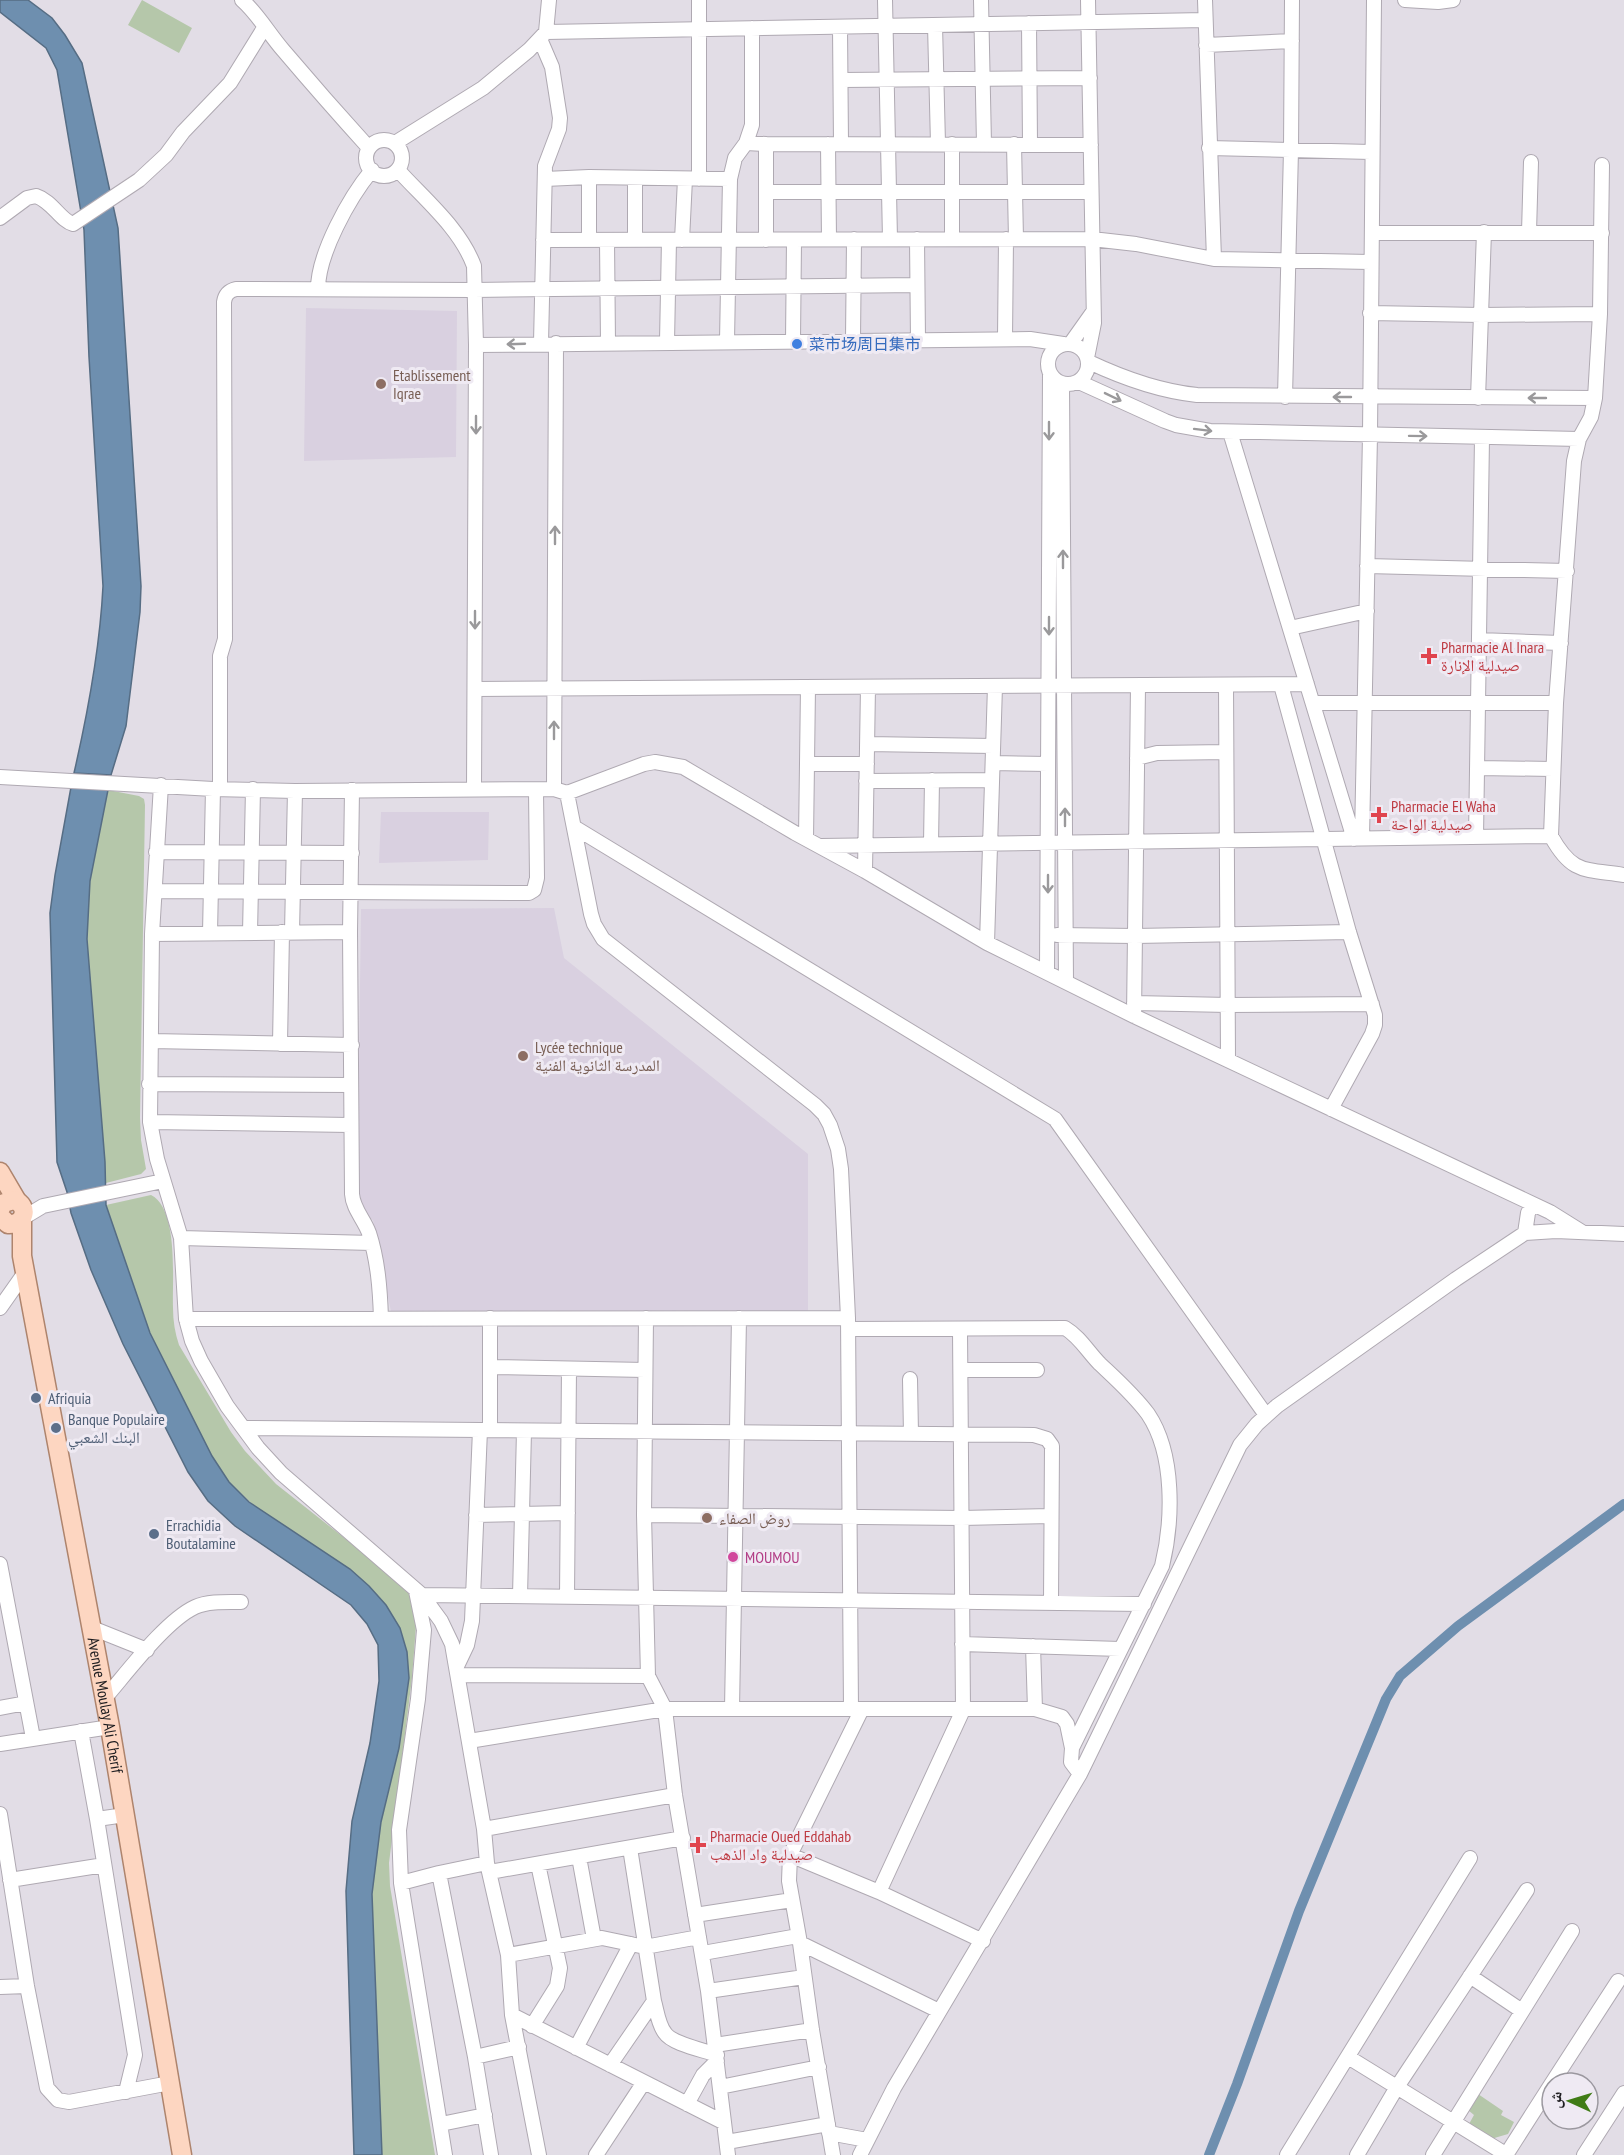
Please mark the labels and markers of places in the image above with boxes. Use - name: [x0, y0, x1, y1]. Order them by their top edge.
- place label: 菜市场周日集市: [809, 334, 921, 354]
- marker: 菜市场周日集市: [790, 337, 804, 351]
- place label: Etablissement Iqrae: [393, 365, 471, 403]
- marker: Etablissement Iqrae: [374, 377, 388, 391]
- place label: Pharmacie Al Inara صيدلية الإنارة: [1441, 637, 1544, 675]
- marker: Pharmacie Al Inara صيدلية الإنارة: [1422, 649, 1436, 663]
- place label: Pharmacie El Waha صيدلية الواحة: [1391, 796, 1496, 834]
- marker: Pharmacie El Waha صيدلية الواحة: [1372, 808, 1386, 822]
- place label: Lycée technique المدرسة الثانوية الفنية: [535, 1037, 660, 1075]
- marker: Lycée technique المدرسة الثانوية الفنية: [516, 1049, 530, 1063]
- place label: Afriquia: [48, 1388, 91, 1408]
- marker: Afriquia: [29, 1391, 43, 1405]
- place label: Banque Populaire البنك الشعبي: [68, 1409, 165, 1450]
- marker: Banque Populaire البنك الشعبي: [49, 1421, 63, 1435]
- place label: روض الصفاء: [719, 1508, 790, 1529]
- marker: روض الصفاء: [700, 1511, 714, 1525]
- place label: Errachidia Boutalamine: [166, 1515, 236, 1553]
- marker: Errachidia Boutalamine: [147, 1527, 161, 1541]
- place label: MOUMOU: [745, 1547, 800, 1567]
- marker: MOUMOU: [726, 1550, 740, 1564]
- place label: Pharmacie Oued Eddahab صيدلية واد الذهب: [710, 1826, 851, 1864]
- marker: Pharmacie Oued Eddahab صيدلية واد الذهب: [691, 1838, 705, 1852]

